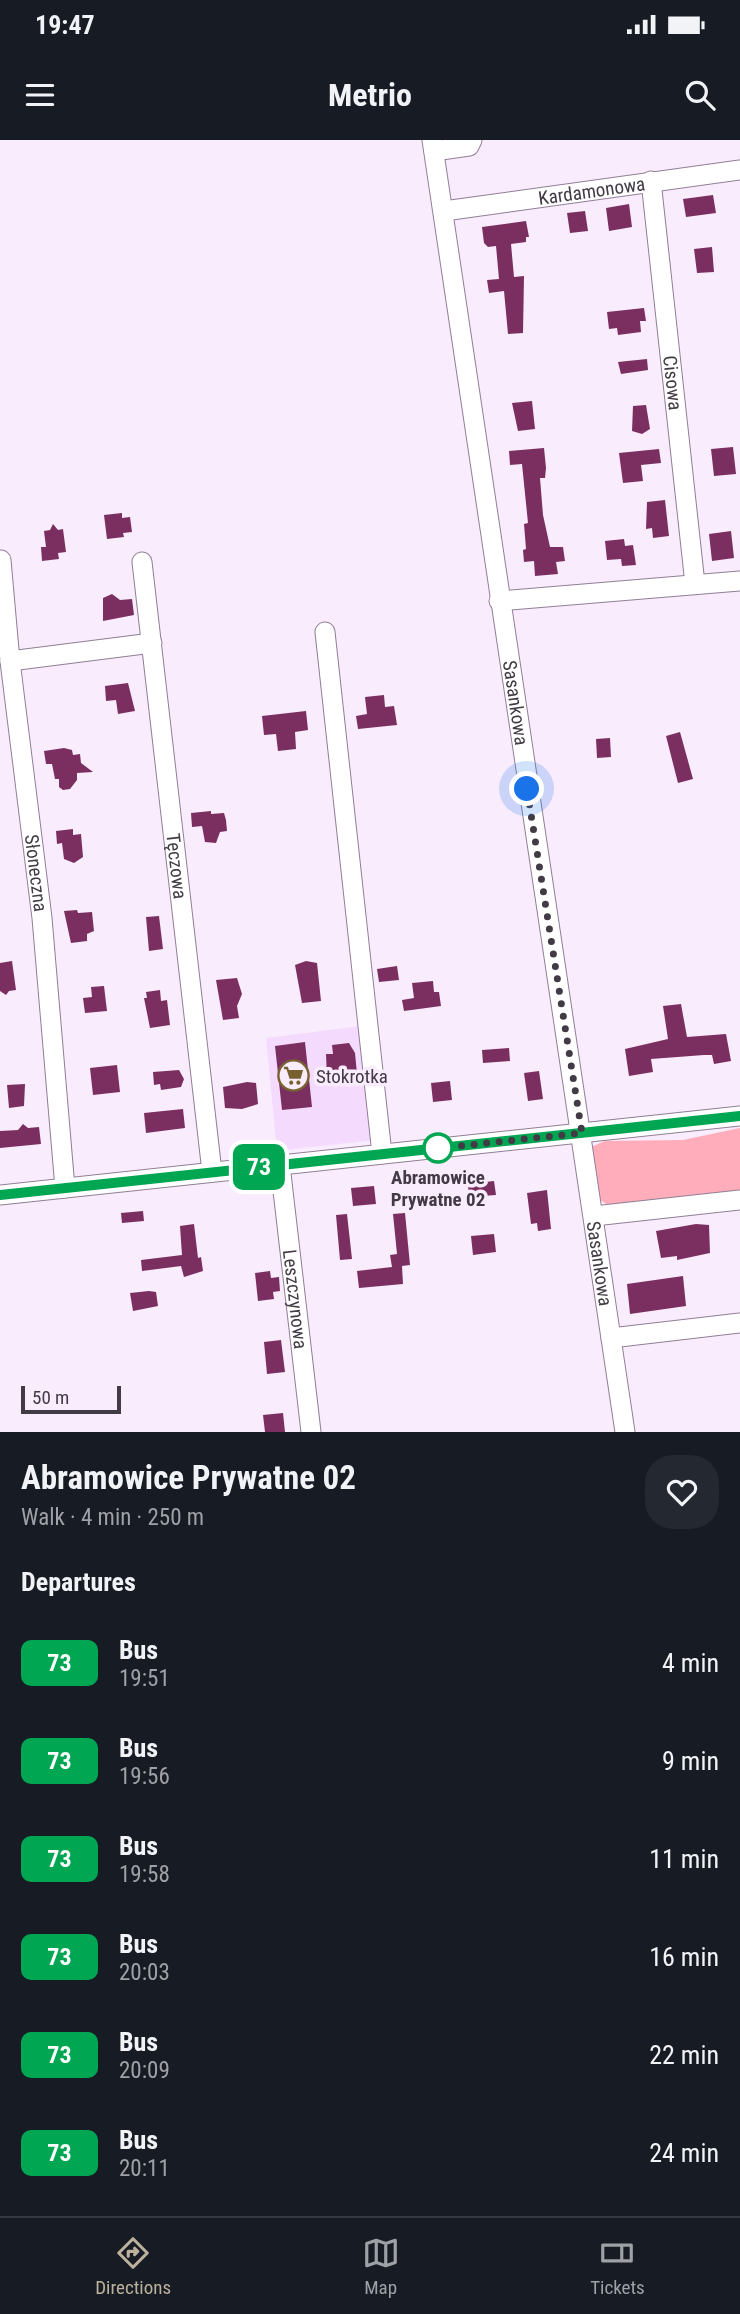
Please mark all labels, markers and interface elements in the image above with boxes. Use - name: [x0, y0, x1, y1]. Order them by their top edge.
- text: 19:47: [35, 10, 95, 40]
- icon: menu: [21, 76, 59, 114]
- text: Metrio: [328, 76, 412, 114]
- icon: search: [681, 76, 719, 114]
- street label: Kardamonowa: [537, 172, 647, 209]
- street label: Cisowa: [659, 354, 687, 411]
- street label: Sasankowa: [498, 659, 534, 747]
- your location: [509, 771, 544, 806]
- street label: Tęczowa: [162, 832, 192, 900]
- street label: Słoneczna: [20, 833, 53, 913]
- supermarket icon: Stokrotka: [276, 1059, 310, 1093]
- place label: Stokrotka: [316, 1065, 388, 1088]
- marker: Abramowice Prywatne 02: [423, 1133, 453, 1163]
- line badge: 73: [228, 1144, 290, 1190]
- text: 73: [247, 1153, 271, 1181]
- place label: Abramowice Prywatne 02: [391, 1166, 485, 1211]
- street label: Sasankowa: [582, 1220, 618, 1308]
- street label: Leszczynowa: [278, 1248, 313, 1350]
- scale bar: [21, 1383, 121, 1415]
- text: 50 m: [32, 1386, 69, 1409]
- button: heart: [645, 1455, 719, 1529]
- text: Abramowice Prywatne 02: [21, 1458, 356, 1497]
- text: Walk · 4 min · 250 m: [21, 1504, 204, 1531]
- text: Departures: [21, 1567, 136, 1597]
- text: Bus: [119, 1635, 158, 1665]
- text: 4 min: [662, 1648, 719, 1678]
- text: 73: [47, 1649, 72, 1677]
- text: 19:51: [119, 1665, 170, 1692]
- text: Bus: [119, 1733, 158, 1763]
- text: 9 min: [662, 1746, 719, 1776]
- text: 73: [47, 1747, 72, 1775]
- text: 19:56: [119, 1763, 170, 1790]
- text: Bus: [119, 1831, 158, 1861]
- text: 11 min: [649, 1844, 719, 1874]
- text: 73: [47, 1845, 72, 1873]
- text: 19:58: [119, 1861, 170, 1888]
- text: Bus: [119, 1929, 158, 1959]
- text: 16 min: [649, 1942, 719, 1972]
- text: 73: [47, 1943, 72, 1971]
- text: 20:03: [119, 1959, 170, 1986]
- text: Bus: [119, 2027, 158, 2057]
- text: 22 min: [649, 2040, 719, 2070]
- text: 73: [47, 2041, 72, 2069]
- text: 20:09: [119, 2057, 170, 2084]
- text: Bus: [119, 2125, 158, 2155]
- text: 24 min: [649, 2138, 719, 2168]
- text: 73: [47, 2139, 72, 2167]
- text: 20:11: [119, 2155, 170, 2182]
- tab: Directions: [95, 2234, 171, 2299]
- tab: Map: [362, 2234, 400, 2299]
- tab: Tickets: [590, 2234, 645, 2299]

